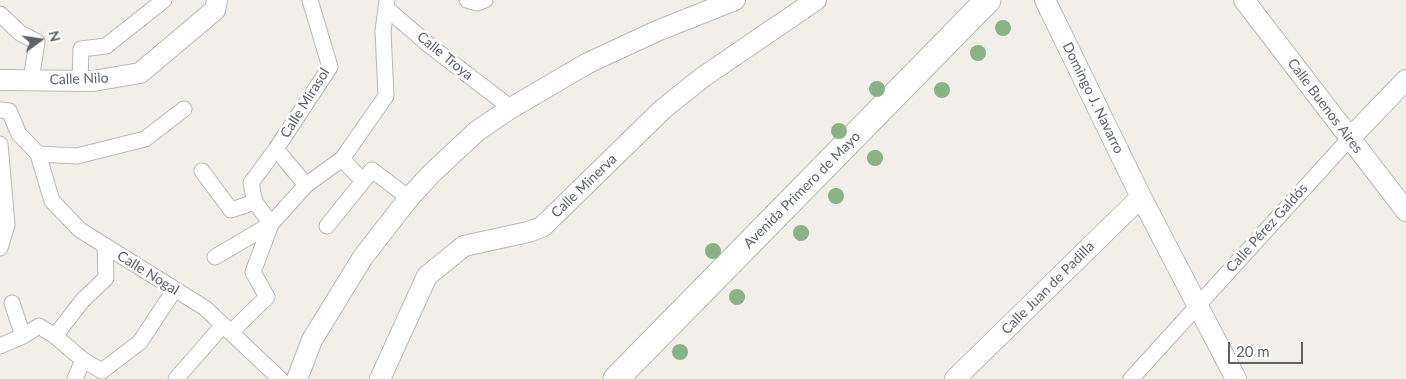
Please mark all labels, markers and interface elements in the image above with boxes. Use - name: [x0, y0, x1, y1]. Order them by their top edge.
- north arrow: [15, 15, 65, 65]
- street label: Calle Troya: [414, 28, 476, 84]
- text: N: [45, 29, 65, 44]
- street label: Domingo J. Navarro: [1059, 40, 1127, 156]
- street label: Calle Buenos Aires: [1284, 55, 1366, 157]
- street label: Calle Mirasol: [277, 65, 333, 141]
- street label: Calle Nilo: [49, 70, 109, 88]
- street label: Avenida Primero de Mayo: [740, 128, 864, 252]
- street label: Calle Minerva: [548, 151, 620, 221]
- street label: Calle Pérez Galdós: [1223, 180, 1311, 276]
- street label: Calle Juan de Padilla: [998, 238, 1098, 338]
- street label: Calle Nogal: [114, 247, 182, 299]
- scale bar: [1231, 332, 1306, 364]
- text: 20 m: [1236, 342, 1270, 360]

